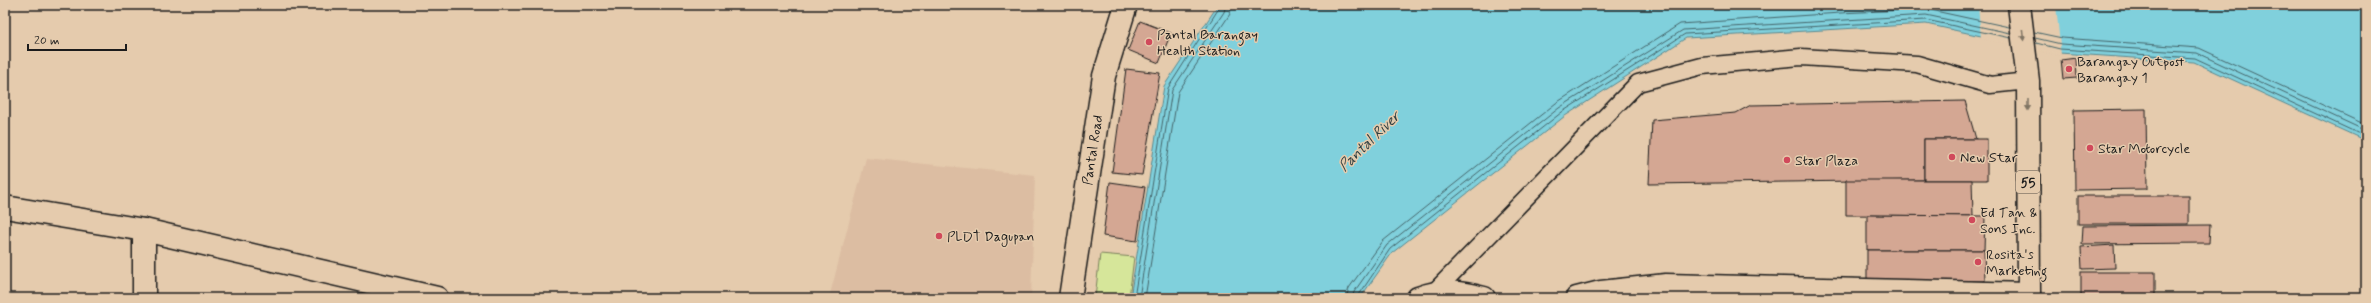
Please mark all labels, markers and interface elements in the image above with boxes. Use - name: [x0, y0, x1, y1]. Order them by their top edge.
- scale bar: [28, 26, 126, 52]
- place label: Pantal Barangay Health Station: [1157, 26, 1258, 60]
- one-way arrow: [2020, 29, 2026, 41]
- text: 20 m: [34, 33, 60, 49]
- marker: Pantal Barangay Health Station: [1144, 37, 1154, 47]
- place label: Barangay Outpost Barangay 1: [2077, 53, 2185, 87]
- marker: Barangay Outpost Barangay 1: [2064, 64, 2074, 74]
- one-way arrow: [2025, 99, 2031, 112]
- water label: Pantal River: [1335, 106, 1406, 176]
- street label: Pantal Road: [1079, 114, 1107, 187]
- place label: Star Motorcycle: [2098, 140, 2190, 158]
- marker: Star Motorcycle: [2085, 143, 2095, 153]
- place label: New Star: [1960, 149, 2018, 167]
- place label: Star Plaza: [1795, 152, 1858, 170]
- marker: New Star: [1947, 152, 1957, 162]
- marker: Star Plaza: [1782, 155, 1792, 165]
- road number: 55: [2016, 171, 2040, 193]
- place label: Ed Tan & Sons Inc.: [1980, 204, 2037, 238]
- marker: Ed Tan & Sons Inc.: [1967, 215, 1977, 225]
- place label: PLDT Dagupan: [947, 228, 1034, 247]
- marker: PLDT Dagupan: [934, 231, 944, 241]
- place label: Rosita's Marketing: [1986, 246, 2047, 282]
- marker: Rosita's Marketing: [1973, 257, 1983, 267]

